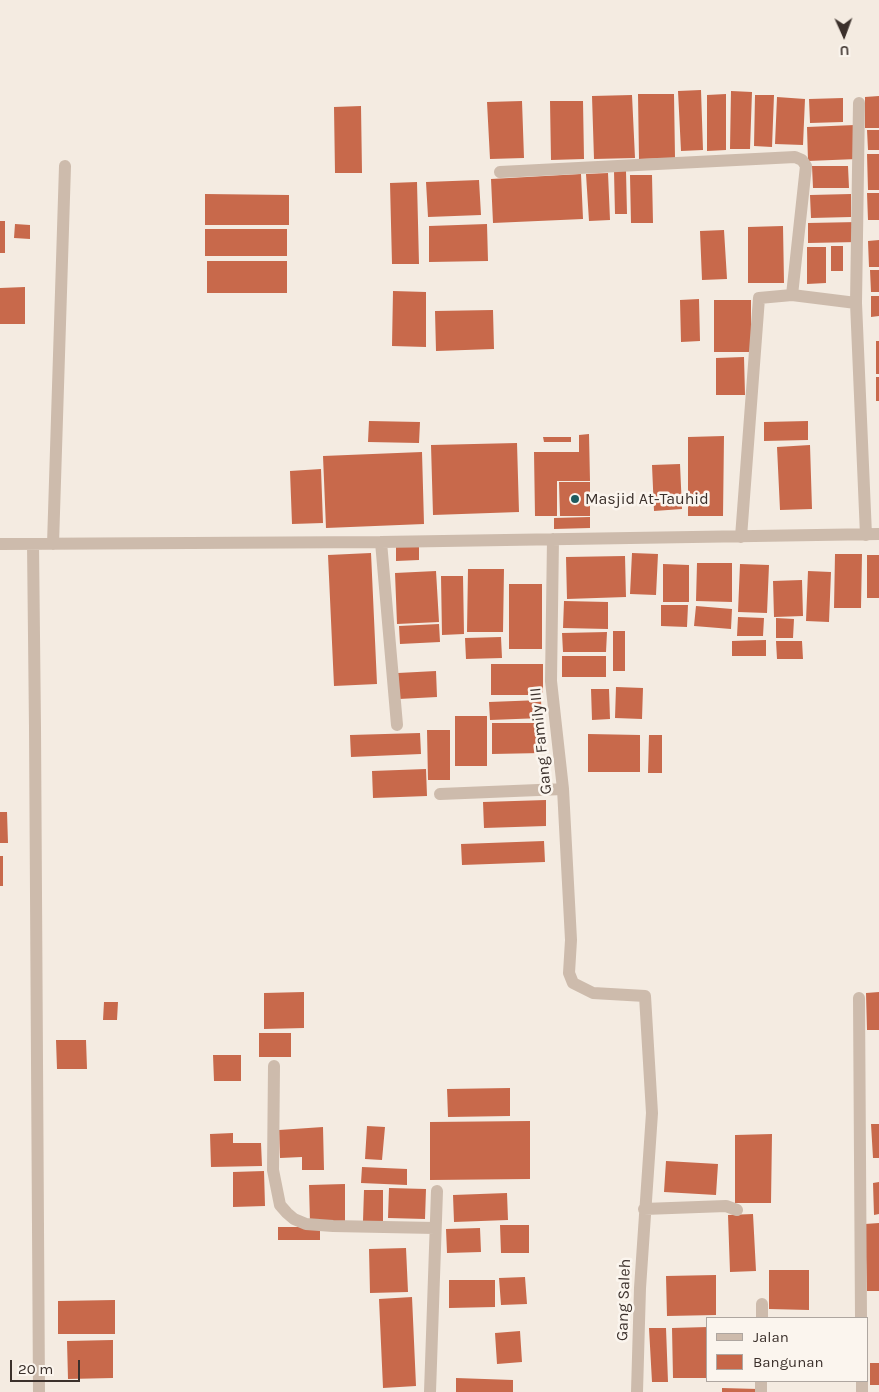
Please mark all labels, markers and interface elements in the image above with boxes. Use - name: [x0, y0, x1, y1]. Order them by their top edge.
- north arrow: [819, 10, 869, 60]
- text: U: [839, 42, 850, 59]
- place label: Masjid At-Tauhid: [585, 489, 709, 509]
- marker: Masjid At-Tauhid: [569, 493, 581, 505]
- street label: Gang Family III: [526, 687, 556, 795]
- street label: Gang Saleh: [613, 1258, 635, 1342]
- legend: [706, 1317, 869, 1382]
- text: Jalan: [753, 1328, 789, 1346]
- scale bar: [12, 1350, 82, 1382]
- text: Bangunan: [753, 1353, 824, 1371]
- text: 20 m: [18, 1360, 53, 1378]

